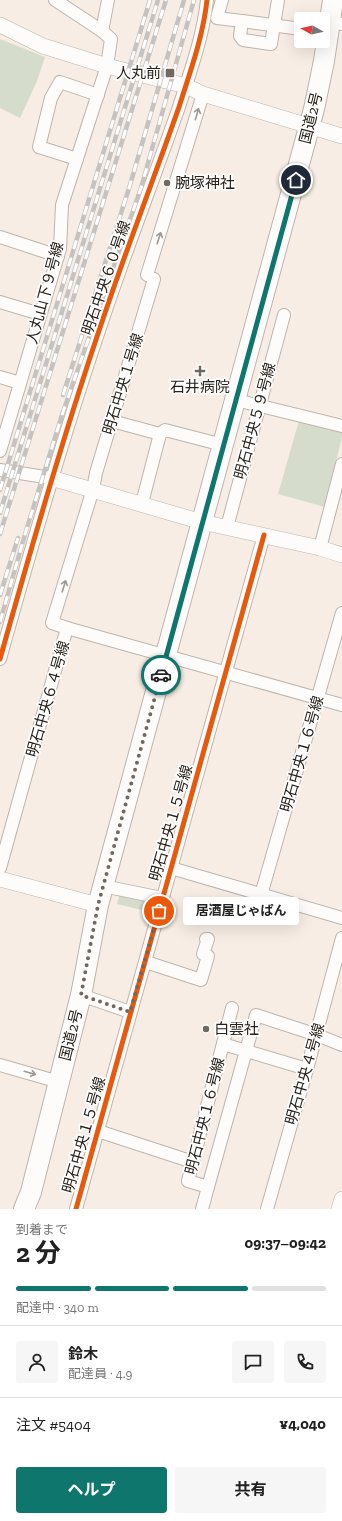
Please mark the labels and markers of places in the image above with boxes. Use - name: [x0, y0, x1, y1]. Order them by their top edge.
- place label: 人丸前: [116, 64, 161, 82]
- marker: 人丸前: [164, 67, 176, 79]
- pin: [279, 163, 313, 197]
- place label: 腕塚神社: [175, 174, 235, 192]
- marker: 腕塚神社: [162, 178, 172, 188]
- marker: 石井病院: [194, 365, 206, 377]
- place label: 石井病院: [170, 378, 230, 396]
- pin: [142, 894, 176, 928]
- callout: 居酒屋じゃぱん: [183, 897, 299, 925]
- place label: 白雲社: [214, 1020, 259, 1038]
- marker: 白雲社: [201, 1024, 211, 1034]

